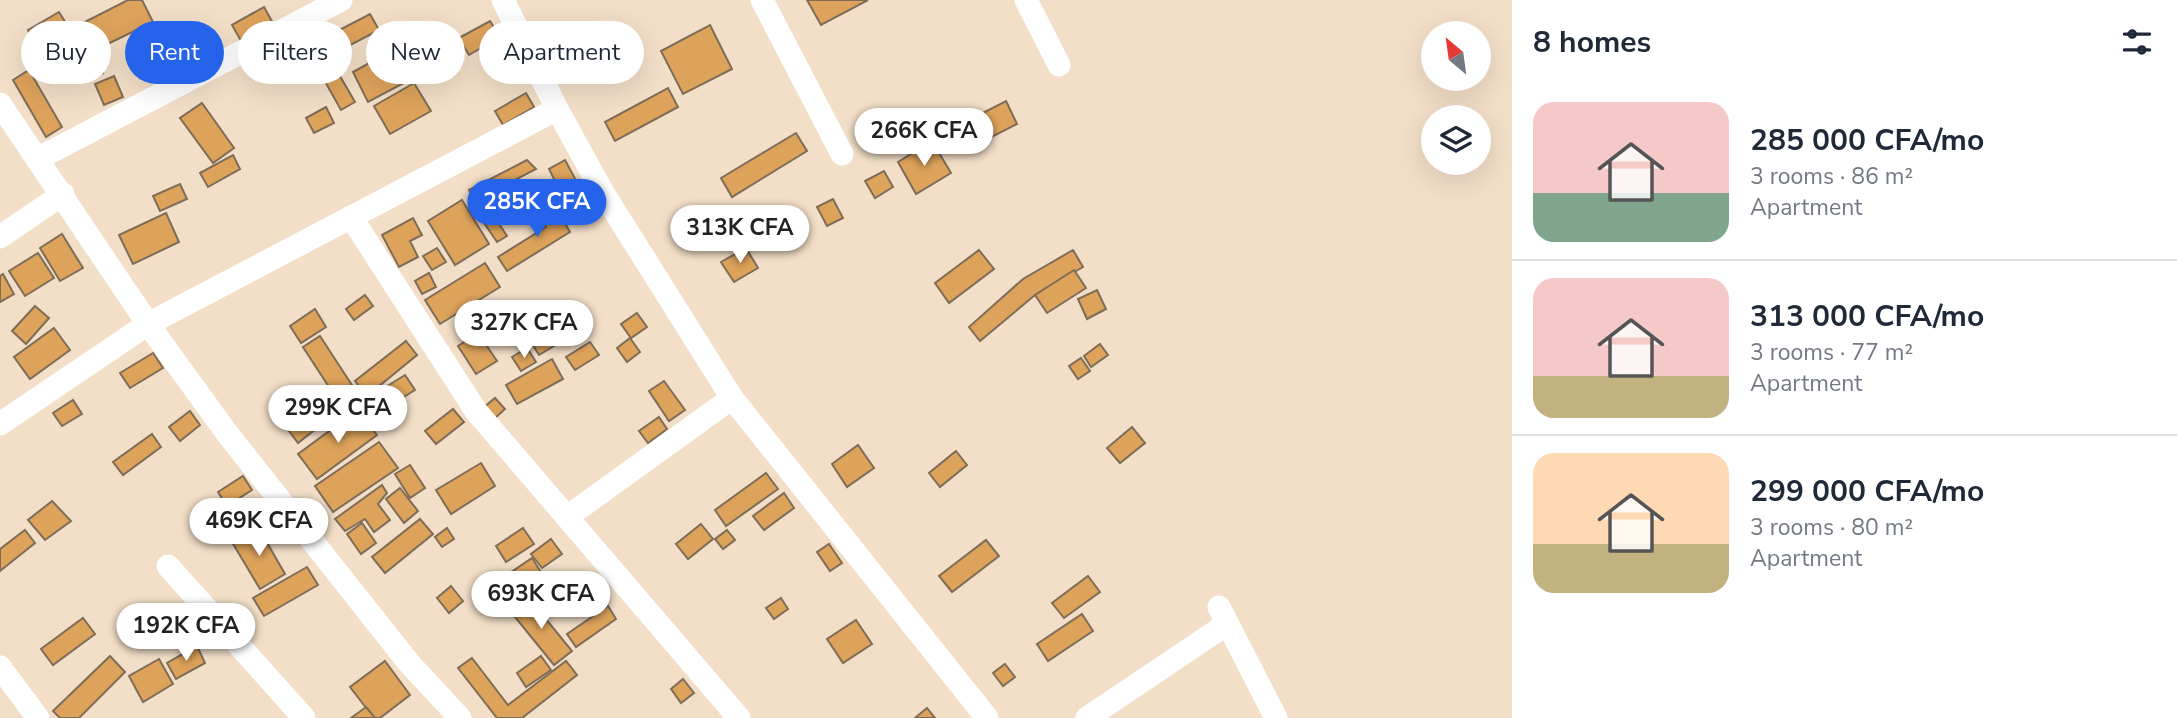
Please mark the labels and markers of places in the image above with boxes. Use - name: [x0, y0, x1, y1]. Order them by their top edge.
- pin: 266K CFA: [852, 108, 996, 168]
- pin: 285K CFA: [465, 180, 609, 239]
- pin: 313K CFA: [668, 205, 812, 265]
- pin: 327K CFA: [452, 300, 596, 360]
- pin: 299K CFA: [266, 386, 410, 445]
- pin: 469K CFA: [187, 498, 331, 558]
- pin: 693K CFA: [469, 572, 613, 631]
- pin: 192K CFA: [114, 604, 258, 663]

